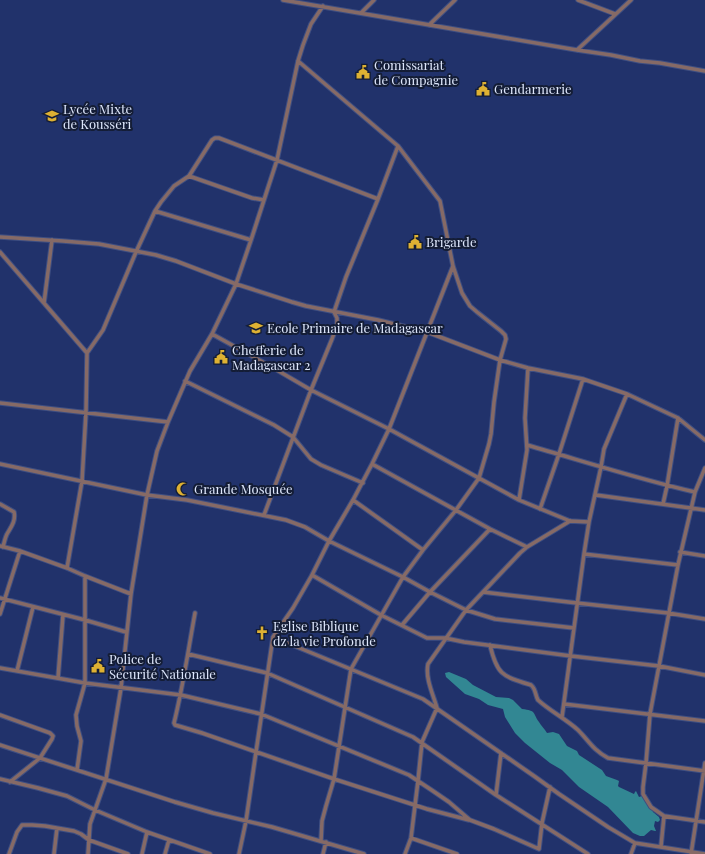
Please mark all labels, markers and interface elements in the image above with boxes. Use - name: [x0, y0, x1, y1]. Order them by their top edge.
- place label: Comissariat de Compagnie: [374, 56, 458, 88]
- public building icon: Comissariat de Compagnie: [355, 64, 371, 80]
- place label: Gendarmerie: [494, 80, 572, 97]
- public building icon: Gendarmerie: [475, 81, 491, 97]
- place label: Lycée Mixte de Kousséri: [63, 100, 132, 132]
- school or university icon: Lycée Mixte de Kousséri: [44, 108, 60, 124]
- place label: Brigarde: [426, 233, 477, 250]
- public building icon: Brigarde: [407, 234, 423, 250]
- place label: Ecole Primaire de Madagascar: [267, 319, 443, 336]
- school or university icon: Ecole Primaire de Madagascar: [248, 320, 264, 336]
- place label: Chefferie de Madagascar 2: [232, 341, 311, 373]
- public building icon: Chefferie de Madagascar 2: [213, 349, 229, 365]
- place label: Grande Mosquée: [194, 480, 293, 497]
- mosque icon: Grande Mosquée: [175, 481, 191, 497]
- place label: Eglise Biblique dz la vie Profonde: [273, 617, 376, 649]
- church icon: Eglise Biblique dz la vie Profonde: [254, 625, 270, 641]
- place label: Police de Sécurité Nationale: [109, 650, 216, 682]
- public building icon: Police de Sécurité Nationale: [90, 658, 106, 674]

